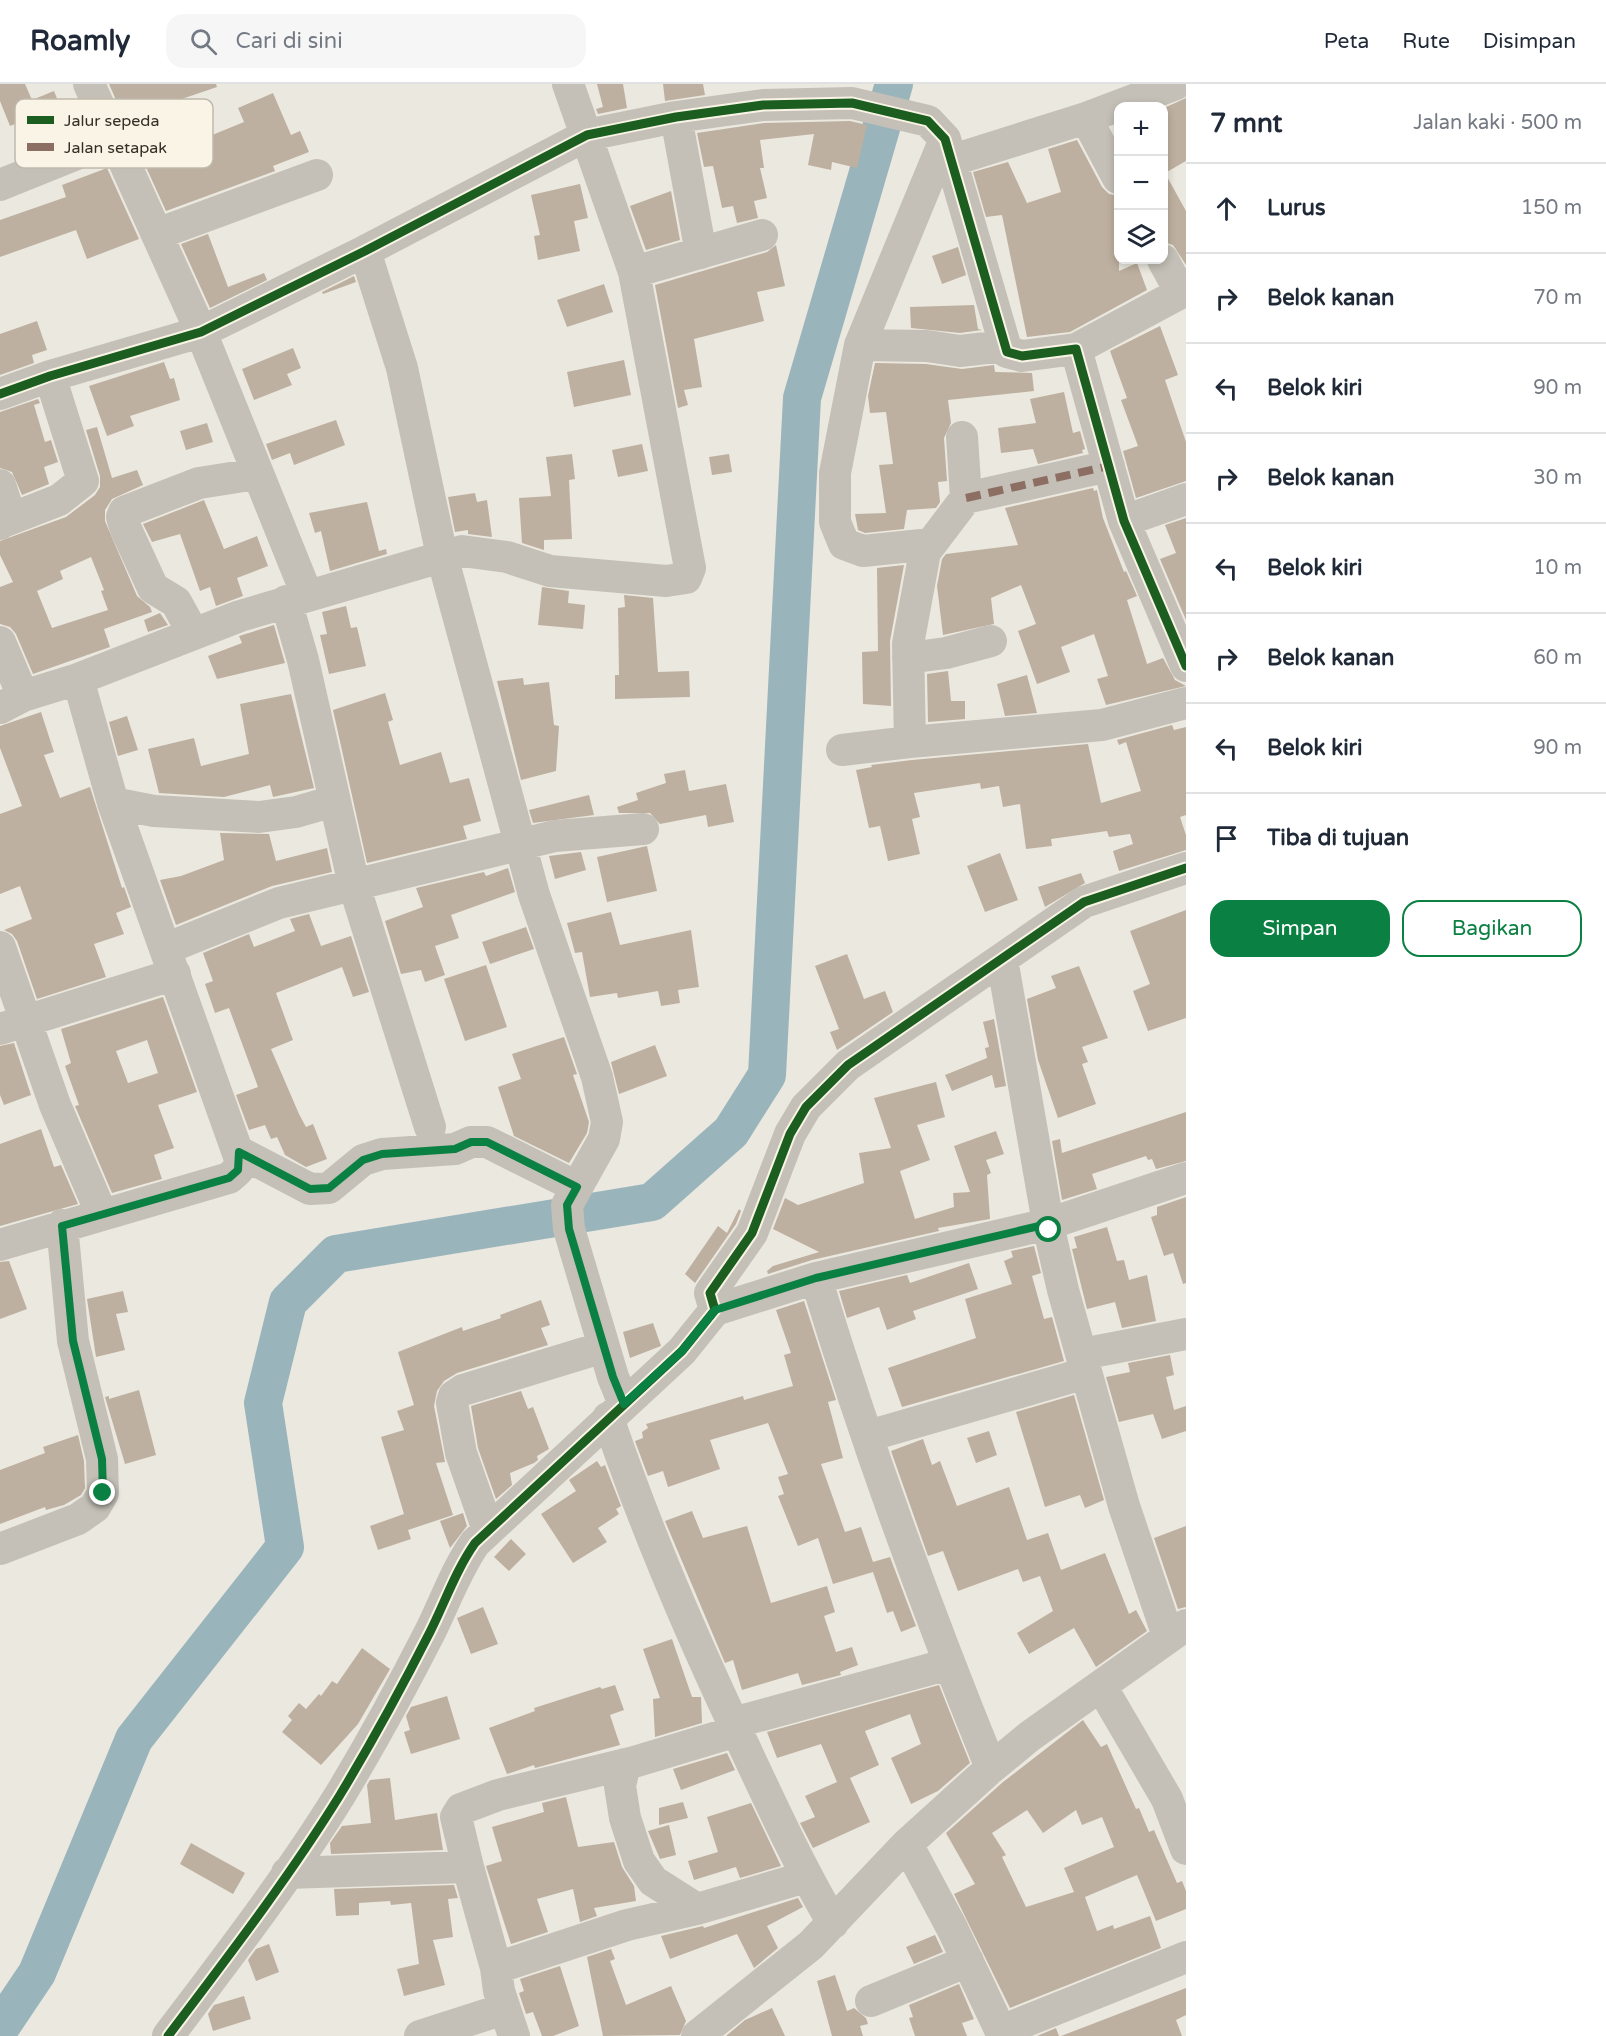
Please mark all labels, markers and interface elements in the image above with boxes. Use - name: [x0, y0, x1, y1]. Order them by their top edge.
- search box: [166, 14, 586, 68]
- text: Roamly: [30, 24, 130, 58]
- icon: search: [187, 25, 220, 58]
- text: Cari di sini: [235, 28, 343, 54]
- text: Peta: [1324, 29, 1369, 54]
- text: Rute: [1402, 29, 1450, 54]
- text: Disimpan: [1483, 29, 1576, 54]
- legend: [15, 99, 213, 168]
- map controls: [1114, 102, 1168, 264]
- button: +: [1114, 102, 1168, 156]
- text: 7 mnt: [1210, 108, 1282, 139]
- text: Jalur sepeda: [64, 111, 159, 131]
- text: Jalan kaki · 500 m: [1413, 111, 1582, 135]
- text: Jalan setapak: [64, 138, 167, 158]
- button: −: [1114, 156, 1168, 210]
- icon: ahead: [1210, 192, 1243, 225]
- text: Lurus: [1267, 195, 1325, 221]
- text: 150 m: [1521, 196, 1582, 220]
- button: layers: [1114, 210, 1168, 264]
- icon: right: [1210, 282, 1243, 315]
- text: Belok kanan: [1267, 285, 1394, 311]
- text: 70 m: [1533, 286, 1582, 310]
- icon: left: [1210, 372, 1243, 405]
- text: Belok kiri: [1267, 375, 1363, 401]
- text: 90 m: [1533, 376, 1582, 400]
- icon: right: [1210, 462, 1243, 495]
- text: Belok kanan: [1267, 465, 1394, 491]
- text: 30 m: [1533, 466, 1582, 490]
- icon: left: [1210, 552, 1243, 585]
- text: Belok kiri: [1267, 555, 1363, 581]
- text: 10 m: [1533, 556, 1582, 580]
- icon: right: [1210, 642, 1243, 675]
- text: Belok kanan: [1267, 645, 1394, 671]
- text: 60 m: [1533, 646, 1582, 670]
- icon: left: [1210, 732, 1243, 765]
- text: Belok kiri: [1267, 735, 1363, 761]
- text: 90 m: [1533, 736, 1582, 760]
- icon: arrive: [1210, 822, 1243, 855]
- text: Tiba di tujuan: [1267, 825, 1409, 851]
- button: Simpan: [1210, 900, 1390, 957]
- button: Bagikan: [1402, 900, 1582, 957]
- route start: [1035, 1216, 1061, 1242]
- route end: [89, 1479, 115, 1505]

